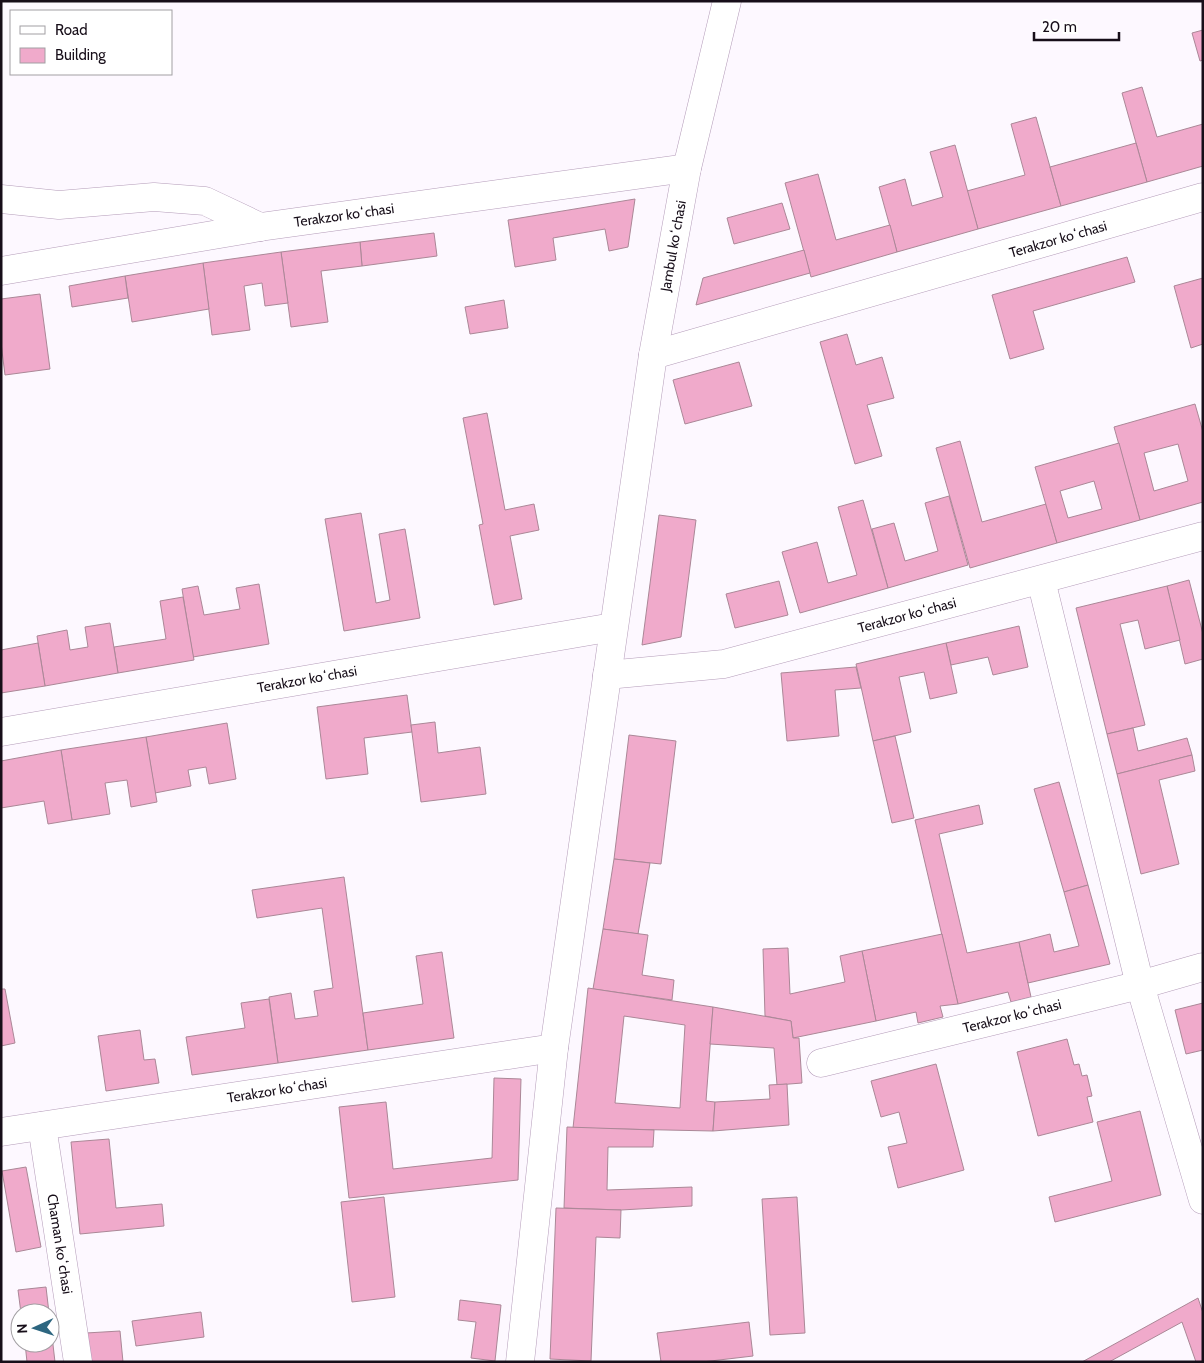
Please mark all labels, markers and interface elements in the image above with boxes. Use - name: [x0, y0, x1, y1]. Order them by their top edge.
- legend: [10, 10, 172, 75]
- scale bar: [1034, 10, 1119, 42]
- text: 20 m: [1042, 18, 1077, 36]
- text: Road: [55, 21, 88, 39]
- text: Building: [55, 46, 106, 64]
- street label: Terakzor koʻchasi: [293, 199, 395, 231]
- street label: Jambul koʻchasi: [656, 199, 690, 294]
- street label: Terakzor koʻchasi: [1007, 216, 1109, 262]
- street label: Terakzor koʻchasi: [856, 593, 958, 637]
- street label: Terakzor koʻchasi: [256, 661, 358, 697]
- street label: Terakzor koʻchasi: [961, 995, 1063, 1037]
- street label: Terakzor koʻchasi: [226, 1073, 328, 1107]
- street label: Chaman koʻchasi: [43, 1193, 77, 1295]
- north arrow: [10, 1303, 60, 1353]
- text: N: [13, 1323, 31, 1334]

